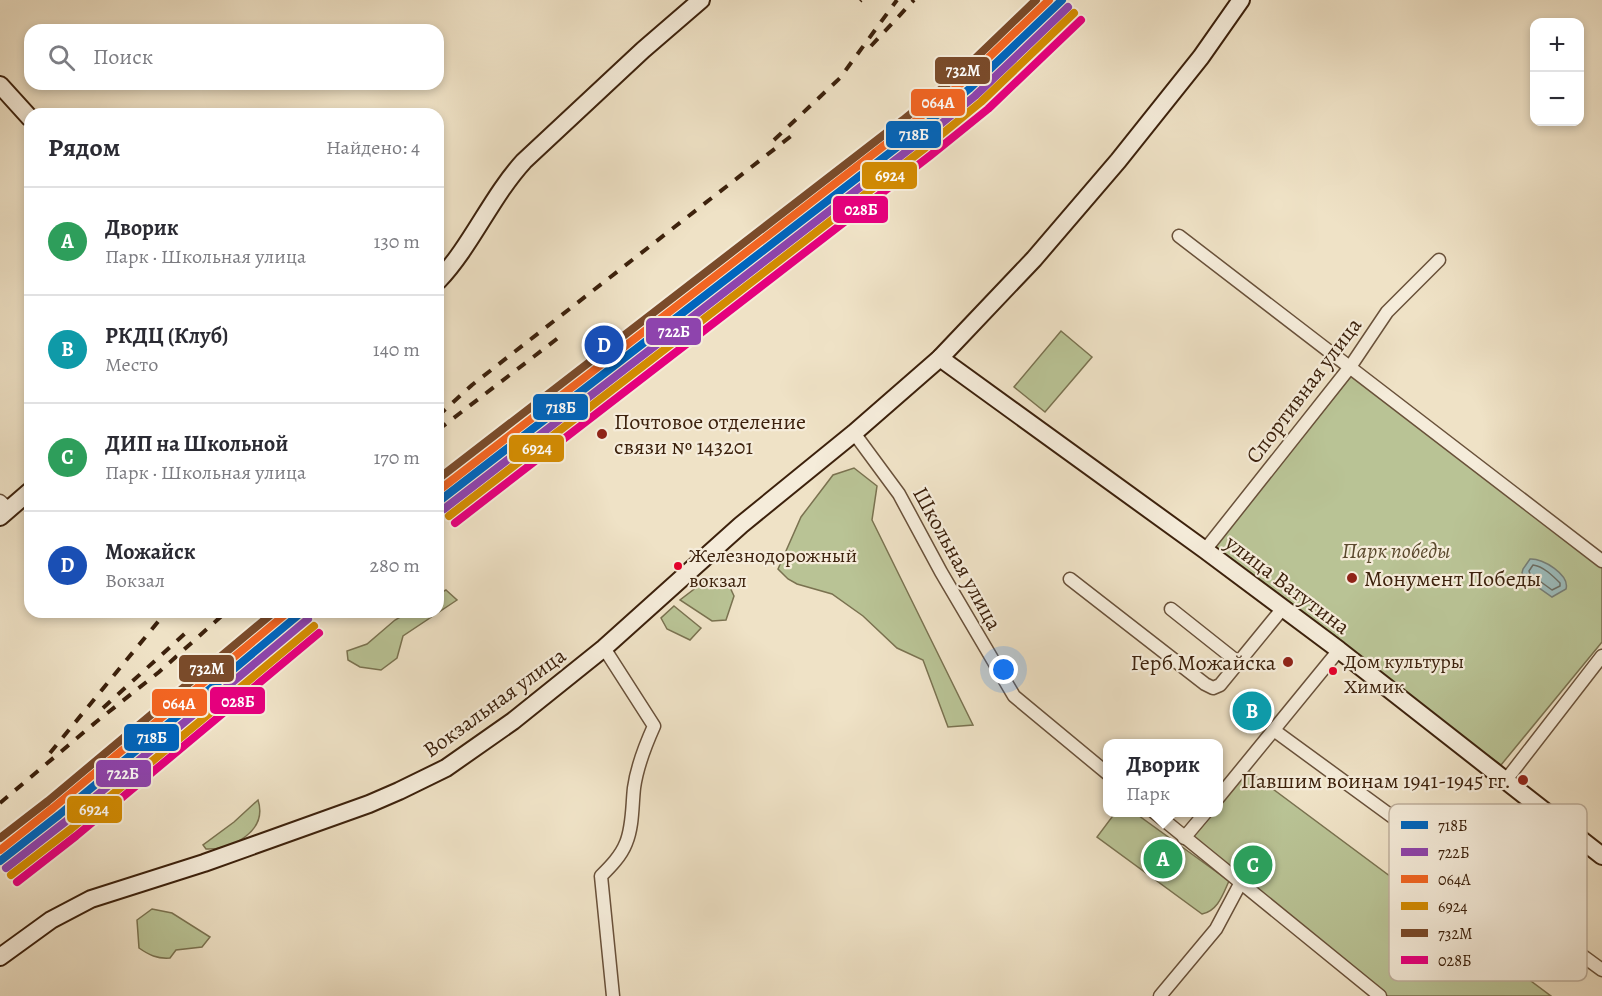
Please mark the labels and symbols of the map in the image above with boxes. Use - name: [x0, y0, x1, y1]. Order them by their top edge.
- line badge: 732М: [934, 56, 991, 85]
- text: 732М: [946, 60, 981, 82]
- line badge: 064А: [910, 88, 966, 117]
- text: 064А: [921, 92, 956, 114]
- line badge: 718Б: [885, 120, 942, 149]
- text: 718Б: [899, 124, 929, 146]
- line badge: 6924: [861, 161, 918, 190]
- text: 6924: [875, 165, 906, 187]
- line badge: 028Б: [832, 195, 889, 224]
- text: 028Б: [844, 199, 878, 221]
- street label: Спортивная улица: [1239, 311, 1369, 470]
- line badge: 722Б: [645, 317, 702, 346]
- text: 722Б: [658, 321, 690, 343]
- pin: D: [584, 322, 624, 368]
- line badge: 718Б: [532, 393, 589, 421]
- text: 718Б: [546, 397, 576, 419]
- place label: Почтовое отделение связи № 143201: [614, 407, 806, 462]
- marker: Почтовое отделение связи № 143201: [595, 427, 609, 441]
- line badge: 6924: [508, 434, 565, 463]
- text: 6924: [522, 438, 553, 460]
- street label: Школьная улица: [905, 481, 1009, 636]
- street label: улица Ватутина: [1218, 527, 1357, 642]
- park label: Парк победы: [1342, 536, 1450, 566]
- place label: Железнодорожный вокзал: [689, 542, 857, 594]
- marker: Железнодорожный вокзал: [672, 560, 684, 572]
- place label: Монумент Победы: [1364, 564, 1541, 594]
- marker: Монумент Победы: [1345, 571, 1359, 585]
- street label: Вокзальная улица: [417, 640, 573, 765]
- place label: Герб Можайска: [1131, 648, 1277, 678]
- place label: Дом культуры Химик: [1344, 648, 1464, 700]
- line badge: 732М: [178, 654, 235, 683]
- your location: [989, 655, 1018, 684]
- marker: Герб Можайска: [1281, 655, 1295, 669]
- text: 732М: [190, 658, 225, 680]
- marker: Дом культуры Химик: [1327, 665, 1339, 677]
- line badge: 028Б: [209, 686, 266, 715]
- line badge: 064А: [151, 688, 208, 717]
- pin: B: [1232, 688, 1272, 734]
- text: 028Б: [221, 691, 255, 713]
- text: 064А: [162, 693, 197, 715]
- line badge: 718Б: [123, 723, 180, 752]
- text: 718Б: [137, 727, 167, 749]
- line badge: 722Б: [95, 759, 152, 788]
- text: 722Б: [107, 763, 139, 785]
- place label: Павшим воинам 1941-1945 гг.: [1241, 766, 1511, 796]
- marker: Павшим воинам 1941-1945 гг.: [1516, 773, 1530, 787]
- line badge: 6924: [66, 795, 123, 824]
- text: 6924: [79, 799, 110, 821]
- legend: [1389, 804, 1587, 981]
- text: 718Б: [1438, 815, 1468, 837]
- pin: A: [1144, 836, 1182, 882]
- pin: C: [1234, 842, 1272, 888]
- text: 722Б: [1438, 842, 1469, 864]
- text: 064А: [1438, 869, 1471, 891]
- text: 6924: [1438, 896, 1468, 918]
- text: 732М: [1438, 923, 1473, 945]
- text: 028Б: [1438, 950, 1471, 972]

